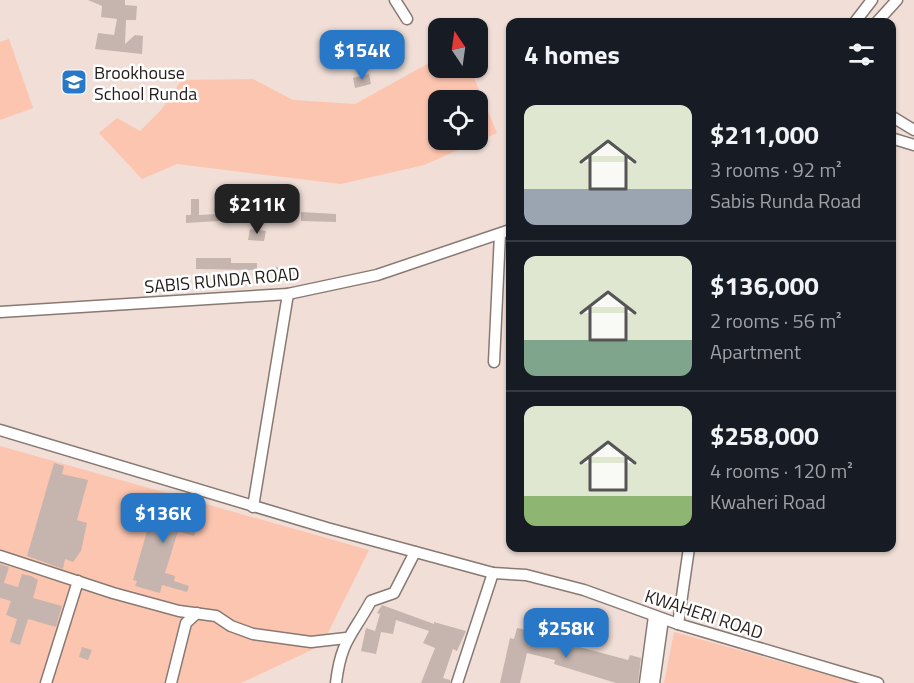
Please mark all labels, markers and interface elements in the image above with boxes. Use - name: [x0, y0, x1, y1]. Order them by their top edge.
- north arrow: [428, 18, 488, 78]
- map controls: [428, 18, 488, 150]
- pin: $154K: [320, 30, 404, 81]
- text: $154K: [334, 34, 390, 65]
- text: 4 homes: [524, 35, 620, 74]
- icon: filters: [845, 38, 878, 71]
- place label: Brookhouse School Runda: [94, 59, 197, 107]
- school or university icon: Brookhouse School Runda: [59, 67, 89, 97]
- button: locate: [428, 90, 488, 150]
- text: $211,000: [710, 115, 819, 154]
- icon: home: [572, 129, 644, 201]
- text: 3 rooms · 92 m²: [710, 154, 842, 185]
- pin: $211K: [215, 184, 299, 235]
- text: Sabis Runda Road: [710, 185, 861, 216]
- text: $211K: [229, 188, 285, 219]
- street label: SABIS RUNDA ROAD: [143, 260, 301, 300]
- text: $136,000: [710, 266, 819, 305]
- icon: home: [572, 280, 644, 352]
- text: 2 rooms · 56 m²: [710, 305, 842, 336]
- text: Apartment: [710, 336, 801, 367]
- text: $258,000: [710, 416, 819, 455]
- icon: home: [572, 430, 644, 502]
- text: 4 rooms · 120 m²: [710, 455, 853, 486]
- text: Kwaheri Road: [710, 486, 826, 517]
- pin: $136K: [121, 493, 205, 544]
- text: $136K: [135, 497, 191, 528]
- street label: KWAHERI ROAD: [641, 582, 767, 646]
- pin: $258K: [524, 608, 608, 659]
- text: $258K: [538, 612, 594, 643]

